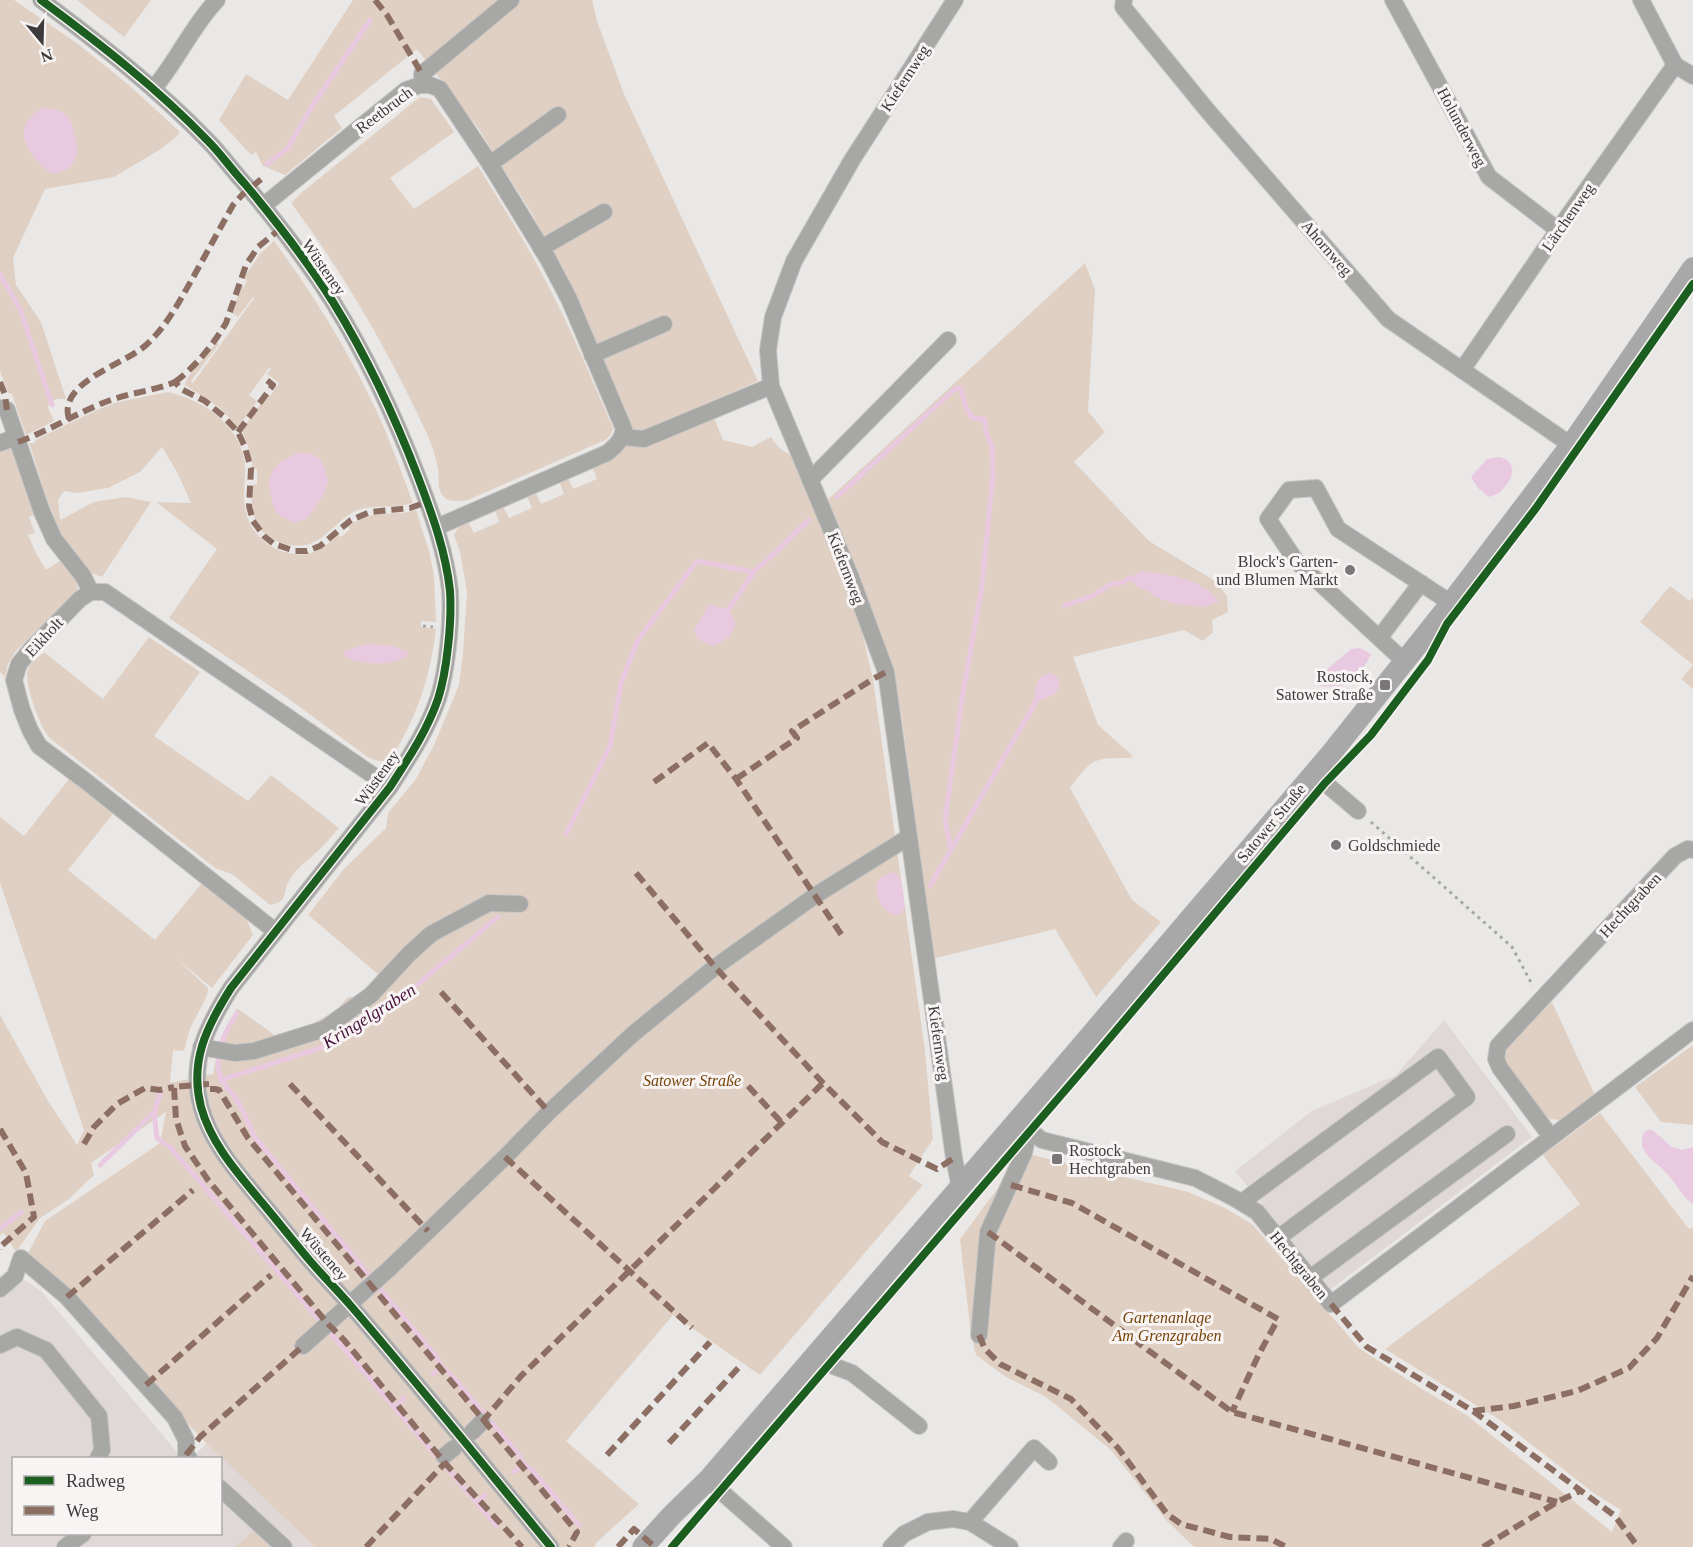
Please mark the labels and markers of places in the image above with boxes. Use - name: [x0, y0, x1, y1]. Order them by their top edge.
- place label: Block's Garten- und Blumen Markt: [1216, 553, 1339, 588]
- marker: Block's Garten- und Blumen Markt: [1343, 563, 1357, 577]
- place label: Rostock, Satower Straße: [1276, 668, 1373, 703]
- marker: Rostock, Satower Straße: [1378, 678, 1392, 692]
- place label: Goldschmiede: [1348, 837, 1440, 854]
- marker: Goldschmiede: [1329, 838, 1343, 852]
- place label: Rostock Hechtgraben: [1069, 1142, 1151, 1178]
- marker: Rostock Hechtgraben: [1050, 1152, 1064, 1166]

